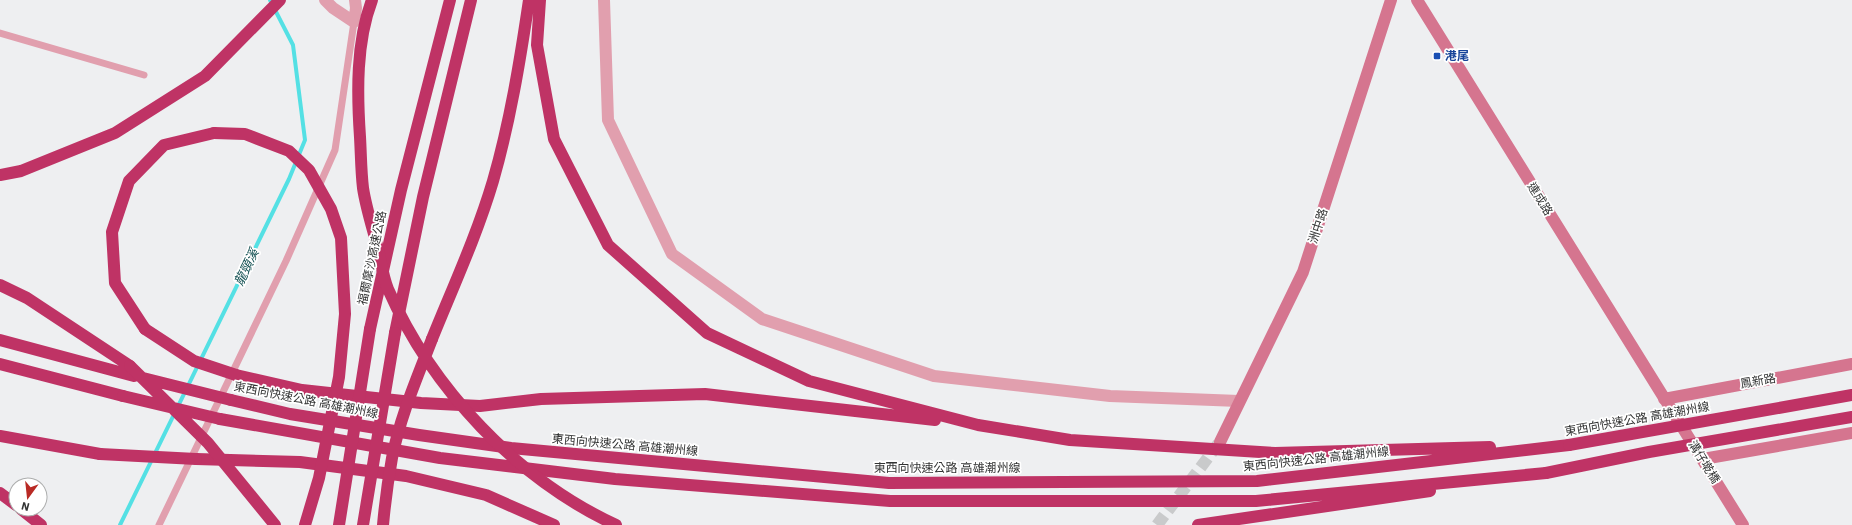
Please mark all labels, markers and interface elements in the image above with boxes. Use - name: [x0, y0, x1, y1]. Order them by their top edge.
- place label: 港尾: [1445, 48, 1469, 63]
- marker: 港尾: [1432, 51, 1442, 61]
- street label: 連成路: [1525, 179, 1556, 218]
- street label: 洲中路: [1305, 206, 1330, 245]
- street label: 福爾摩沙高速公路: [354, 209, 389, 306]
- water label: 龍頸溪: [230, 244, 264, 288]
- street label: 鳳新路: [1739, 370, 1777, 391]
- street label: 東西向快速公路 高雄潮州線: [233, 378, 380, 421]
- street label: 東西向快速公路 高雄潮州線: [1563, 398, 1711, 439]
- street label: 東西向快速公路 高雄潮州線: [551, 431, 699, 458]
- street label: 溝仔墘橋: [1685, 437, 1724, 486]
- street label: 東西向快速公路 高雄潮州線: [1242, 443, 1390, 474]
- street label: 東西向快速公路 高雄潮州線: [874, 460, 1020, 475]
- north arrow: [8, 477, 48, 517]
- text: N: [20, 499, 31, 514]

